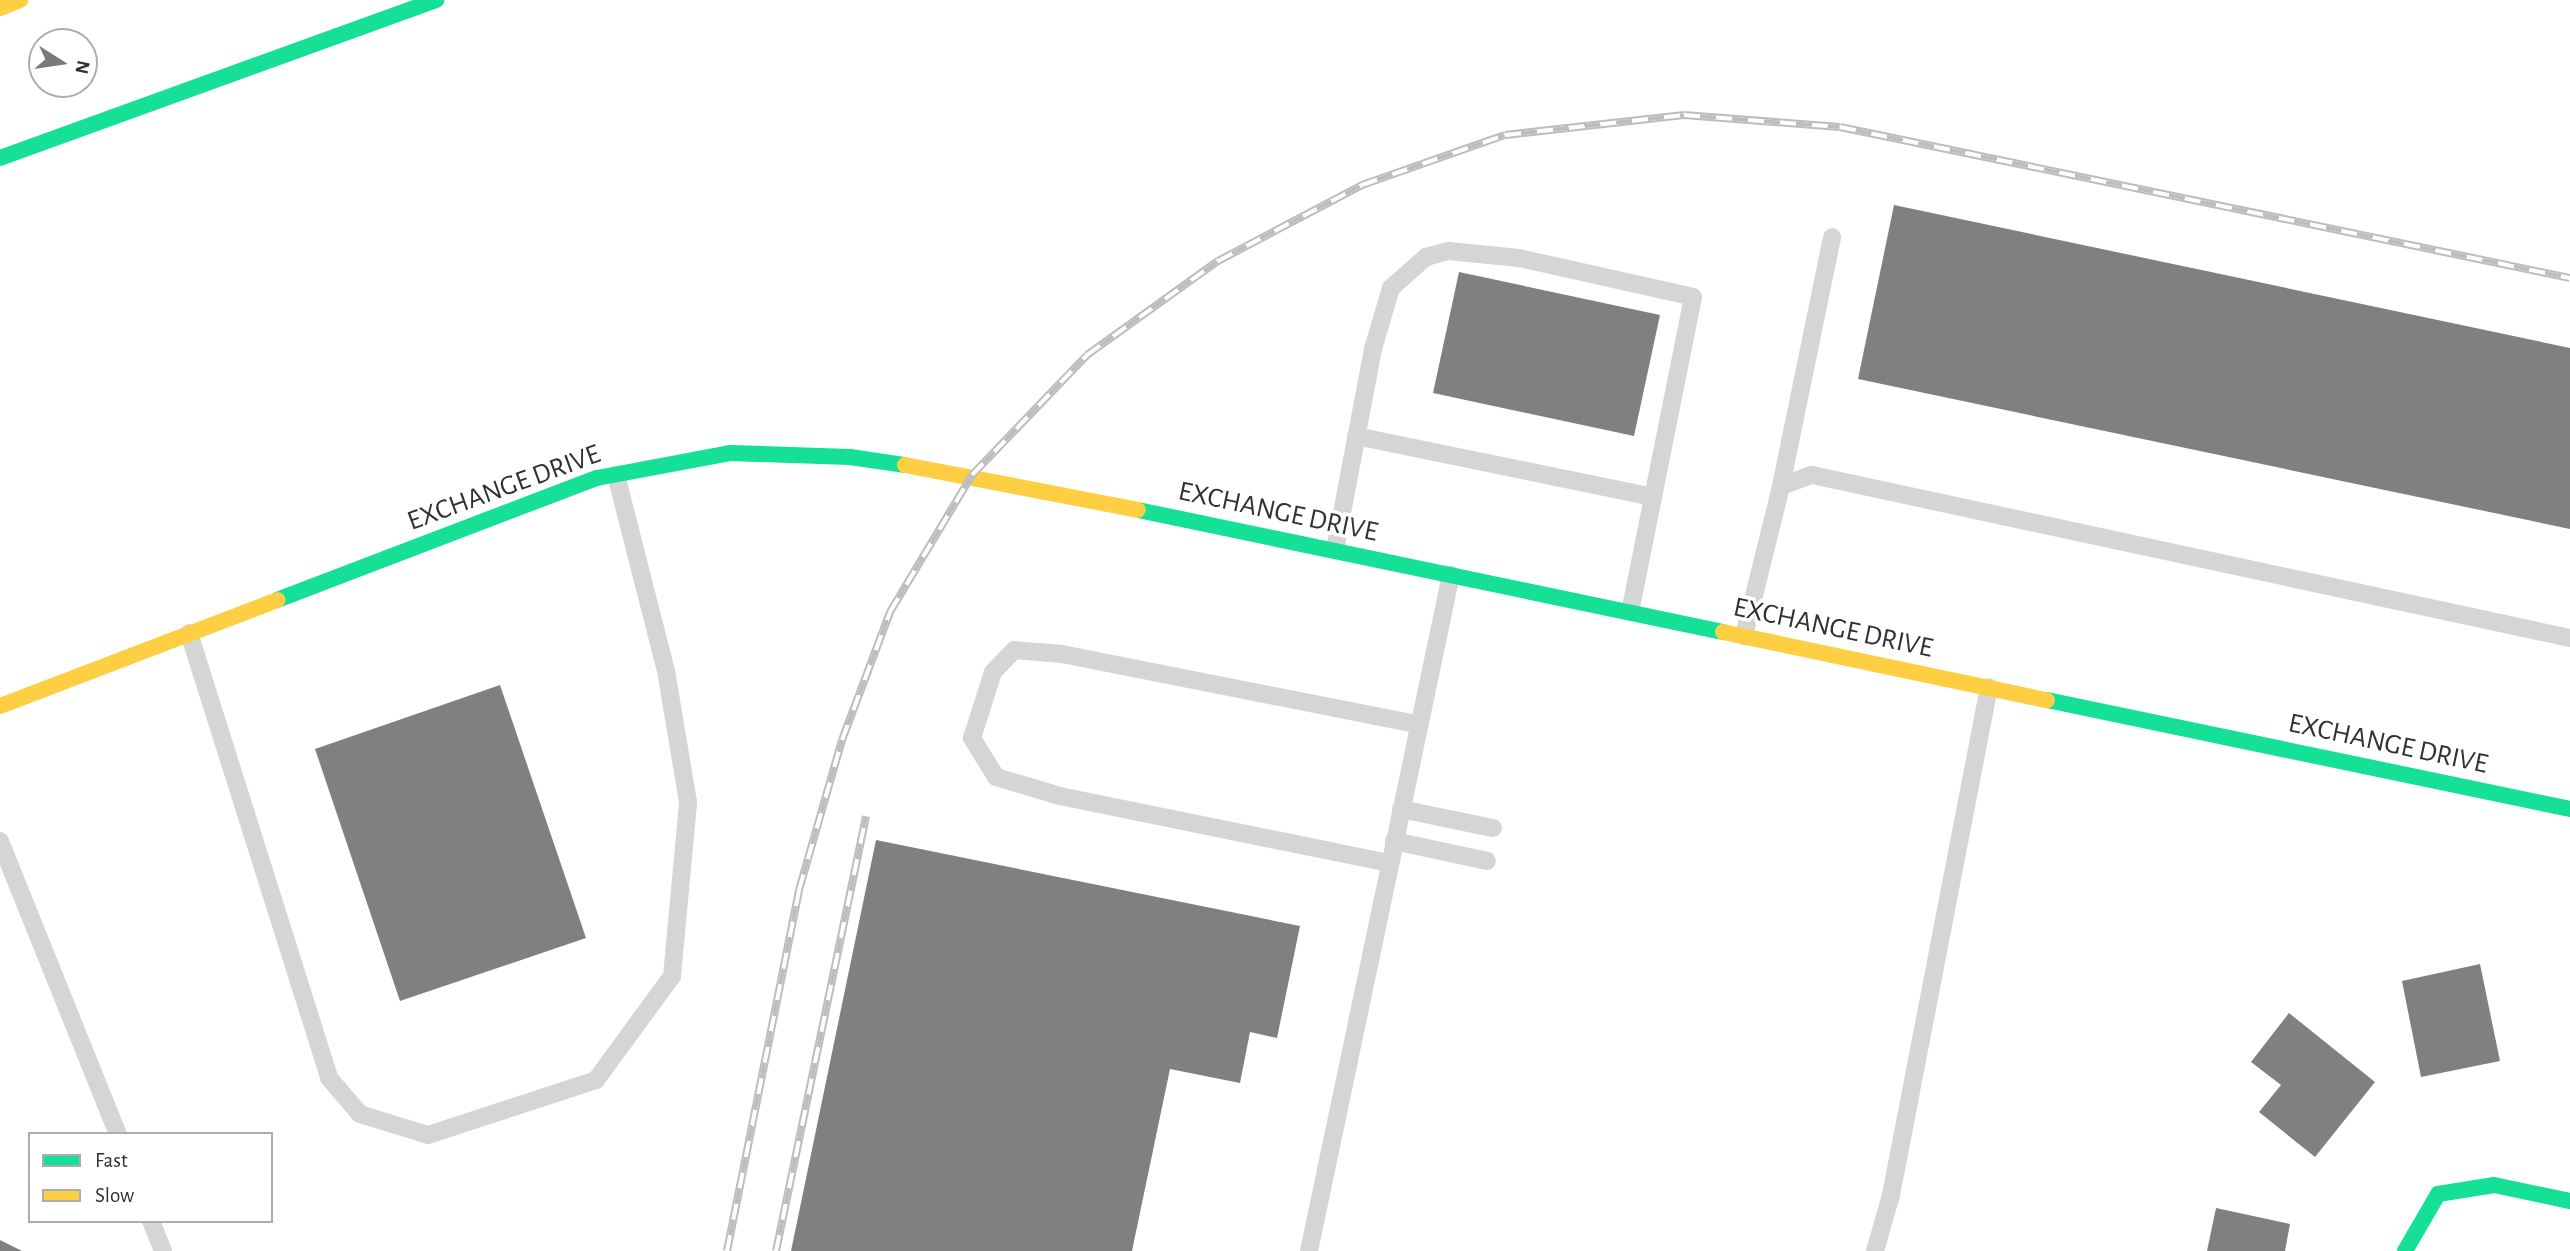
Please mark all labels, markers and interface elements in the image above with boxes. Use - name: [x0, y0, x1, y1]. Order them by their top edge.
- north arrow: [28, 28, 98, 98]
- text: N: [71, 59, 93, 75]
- street label: EXCHANGE DRIVE: [403, 438, 605, 538]
- street label: EXCHANGE DRIVE: [1175, 474, 1381, 550]
- street label: EXCHANGE DRIVE: [1730, 590, 1936, 666]
- street label: EXCHANGE DRIVE: [2285, 706, 2491, 782]
- legend: [28, 1132, 273, 1223]
- text: Fast: [95, 1150, 128, 1171]
- text: Slow: [95, 1185, 134, 1206]

